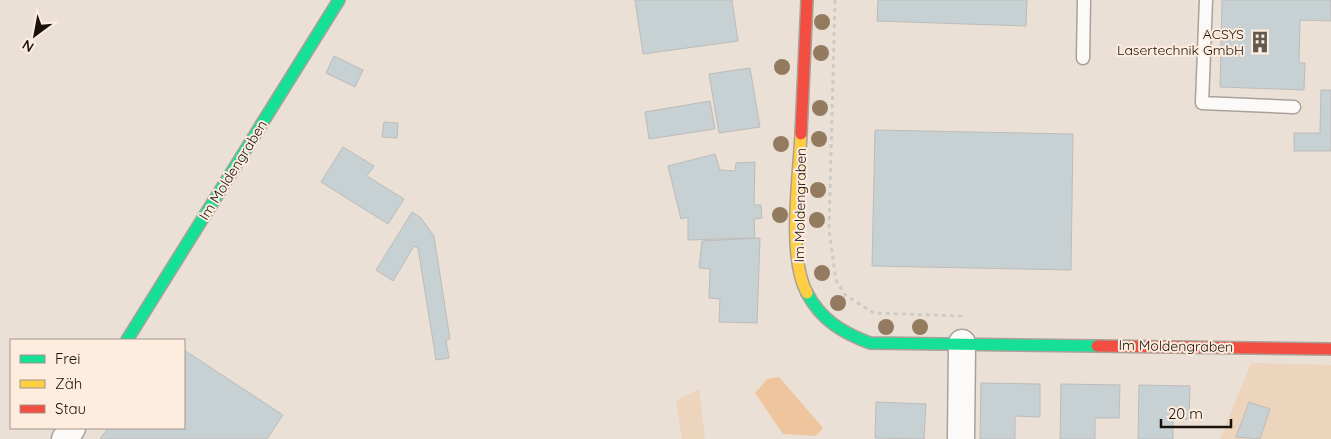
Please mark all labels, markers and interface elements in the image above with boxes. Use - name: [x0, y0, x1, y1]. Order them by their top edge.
- north arrow: [10, 10, 60, 60]
- place label: ACSYS Lasertechnik GmbH: [1117, 25, 1244, 59]
- building icon: ACSYS Lasertechnik GmbH: [1247, 29, 1273, 55]
- text: N: [19, 36, 37, 56]
- street label: Im Moldengraben: [195, 117, 271, 223]
- street label: Im Moldengraben: [790, 148, 810, 262]
- street label: Im Moldengraben: [1119, 336, 1233, 356]
- legend: [10, 339, 185, 429]
- text: Frei: [55, 349, 81, 368]
- text: Zäh: [55, 374, 82, 393]
- scale bar: [1161, 396, 1231, 428]
- text: Stau: [55, 399, 86, 418]
- text: 20 m: [1168, 404, 1203, 423]

